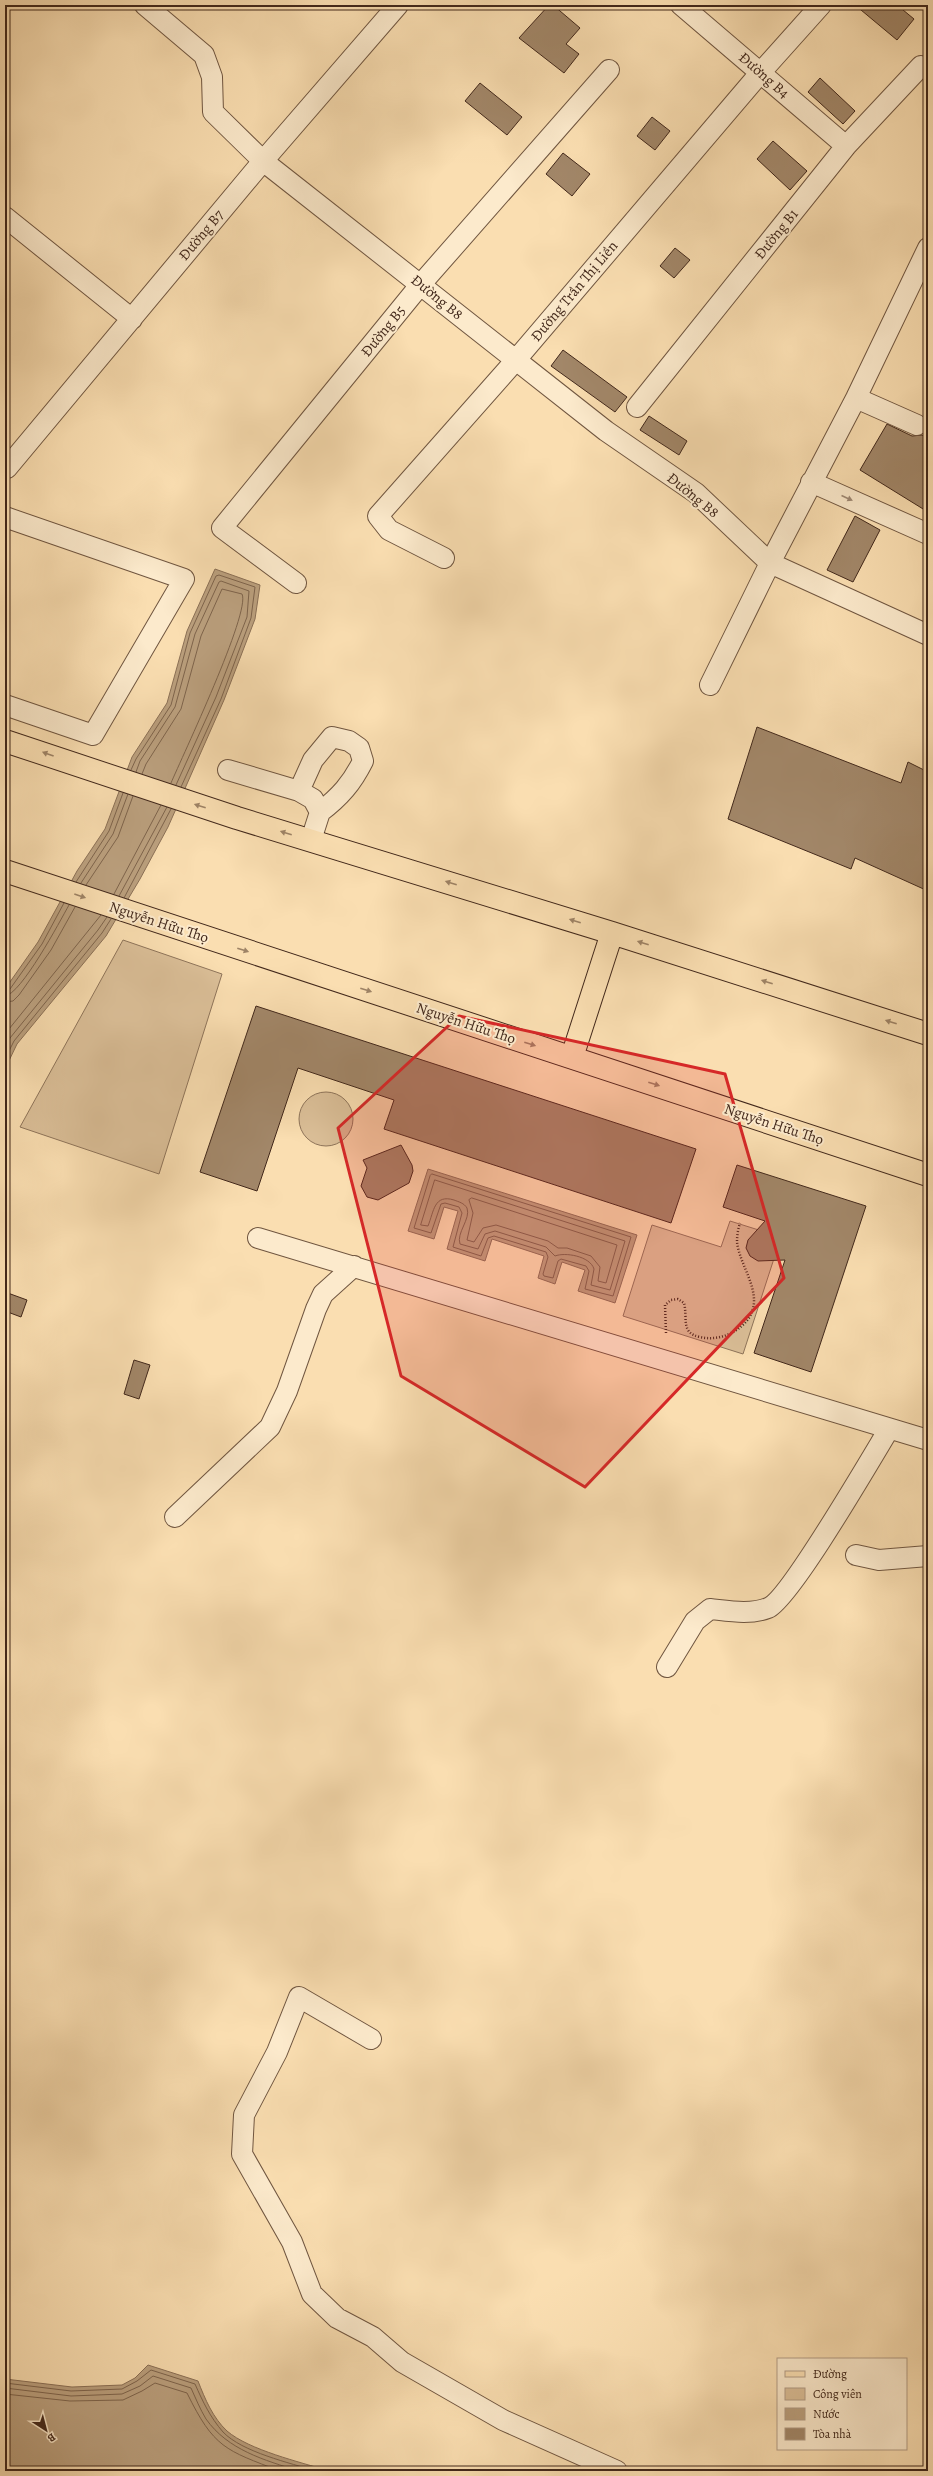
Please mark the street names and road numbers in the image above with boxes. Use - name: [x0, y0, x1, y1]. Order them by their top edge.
- street label: Đường B4: [734, 47, 794, 103]
- street label: Đường B7: [174, 205, 229, 265]
- street label: Đường B1: [749, 205, 803, 263]
- street label: Đường Trần Thị Liền: [526, 236, 622, 346]
- street label: Đường B8: [407, 270, 467, 324]
- street label: Đường B5: [356, 301, 410, 361]
- street label: Đường B8: [663, 468, 723, 522]
- street label: Nguyễn Hữu Thọ: [107, 897, 211, 947]
- street label: Nguyễn Hữu Thọ: [414, 998, 518, 1048]
- street label: Nguyễn Hữu Thọ: [722, 1099, 826, 1149]

